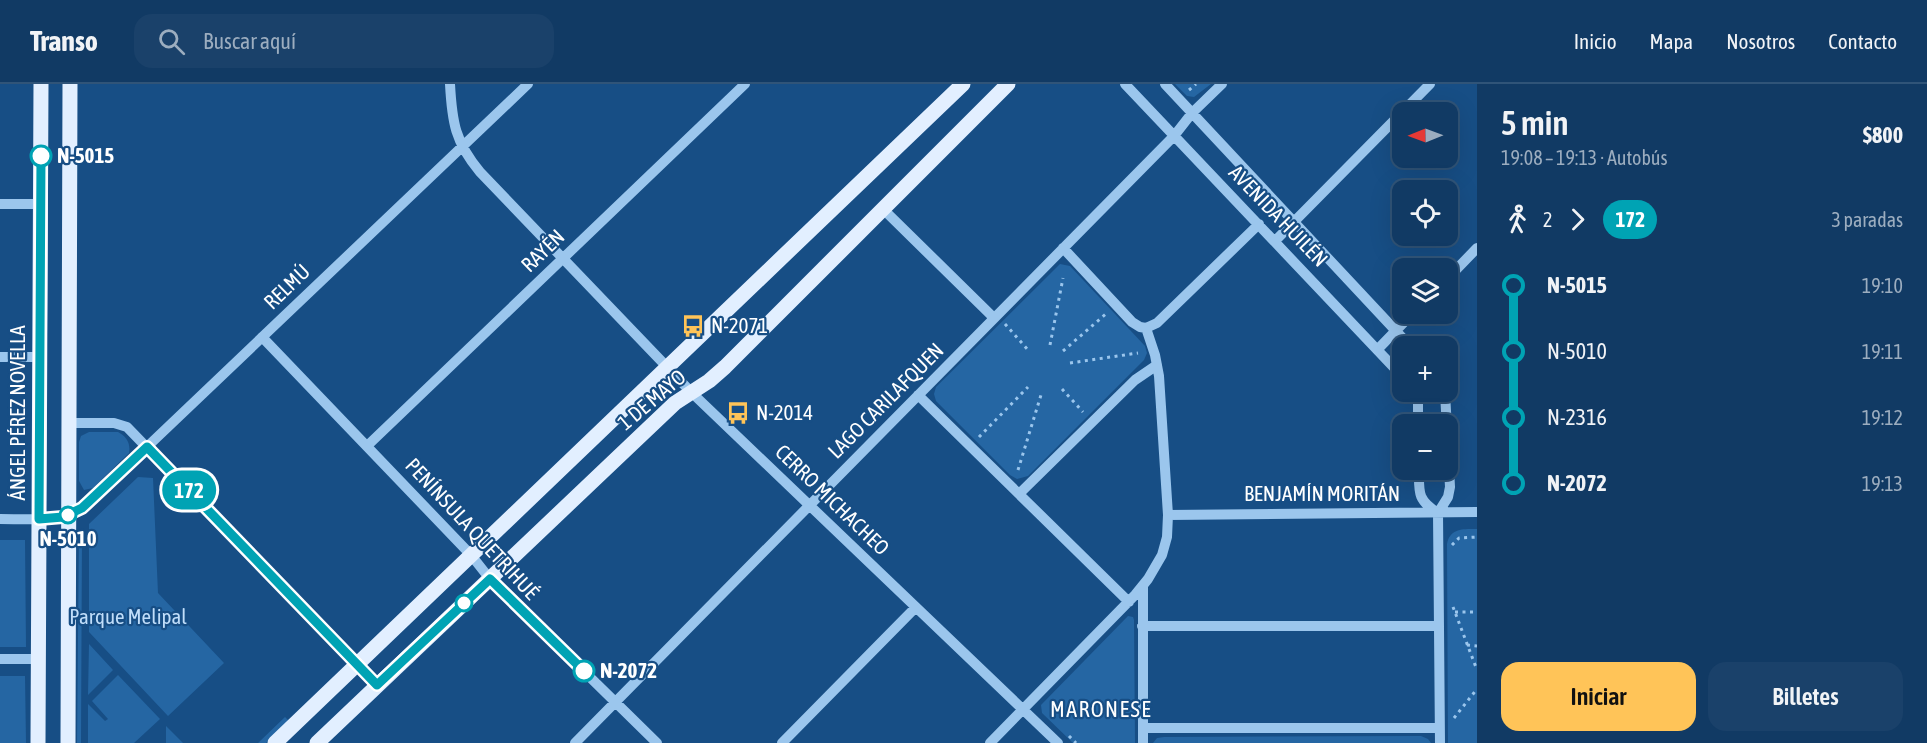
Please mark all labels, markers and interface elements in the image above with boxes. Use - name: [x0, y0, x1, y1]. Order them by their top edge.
- search box: [134, 14, 554, 68]
- text: Transo: [30, 25, 98, 57]
- icon: search: [155, 25, 188, 58]
- text: Buscar aquí: [203, 28, 296, 54]
- text: Inicio: [1574, 29, 1617, 53]
- text: Mapa: [1650, 29, 1693, 53]
- text: Nosotros: [1726, 29, 1795, 53]
- text: Contacto: [1828, 29, 1897, 53]
- north arrow: [1392, 102, 1458, 168]
- map controls: [1392, 102, 1458, 480]
- text: 5 min: [1501, 104, 1568, 142]
- text: $800: [1863, 122, 1903, 148]
- place label: N-5015: [57, 143, 114, 167]
- marker: N-5015: [30, 145, 52, 167]
- text: 19:08 – 19:13 · Autobús: [1501, 146, 1668, 169]
- street label: AVENIDA HUILÉN: [1225, 160, 1333, 271]
- button: locate: [1392, 180, 1458, 246]
- icon: walk: [1501, 203, 1534, 236]
- icon: forward: [1561, 203, 1594, 236]
- text: 172: [1615, 207, 1645, 231]
- text: 2: [1543, 208, 1552, 231]
- text: 3 paradas: [1831, 208, 1903, 231]
- street label: RAYÉN: [516, 224, 569, 276]
- button: layers: [1392, 258, 1458, 324]
- street label: RELMÚ: [259, 259, 314, 314]
- text: N-5015: [1547, 272, 1607, 298]
- text: 19:10: [1862, 274, 1903, 297]
- bus stop icon: N-2071: [680, 313, 706, 339]
- place label: N-2071: [711, 313, 768, 337]
- street label: ÁNGEL PÉREZ NOVELLA: [5, 325, 29, 501]
- button: +: [1392, 336, 1458, 402]
- street label: LAGO CARILAFQUEN: [823, 338, 948, 463]
- text: N-5010: [1547, 338, 1607, 364]
- text: 19:11: [1862, 340, 1903, 363]
- street label: 1 DE MAYO: [613, 364, 690, 434]
- bus stop icon: N-2014: [725, 400, 751, 426]
- place label: N-2014: [756, 400, 813, 424]
- text: N-2316: [1547, 404, 1607, 430]
- text: 19:12: [1862, 406, 1903, 429]
- button: −: [1392, 414, 1458, 480]
- street label: CERRO MICHACHEO: [771, 439, 894, 560]
- street label: PENÍNSULA QUETRIHUÉ: [401, 453, 544, 604]
- line badge: 172: [154, 470, 224, 510]
- text: N-2072: [1547, 470, 1607, 496]
- text: 19:13: [1862, 472, 1903, 495]
- text: 172: [174, 478, 204, 502]
- street label: BENJAMÍN MORITÁN: [1244, 481, 1400, 505]
- marker: N-5010: [59, 506, 77, 524]
- place label: N-5010: [39, 526, 97, 550]
- unlabelled marker: [455, 594, 473, 612]
- park label: Parque Melipal: [69, 604, 187, 628]
- place label: N-2072: [600, 658, 657, 682]
- marker: N-2072: [573, 660, 595, 682]
- button: Iniciar: [1501, 662, 1696, 731]
- button: Billetes: [1708, 662, 1903, 731]
- district label: MARONESE: [1050, 696, 1152, 722]

